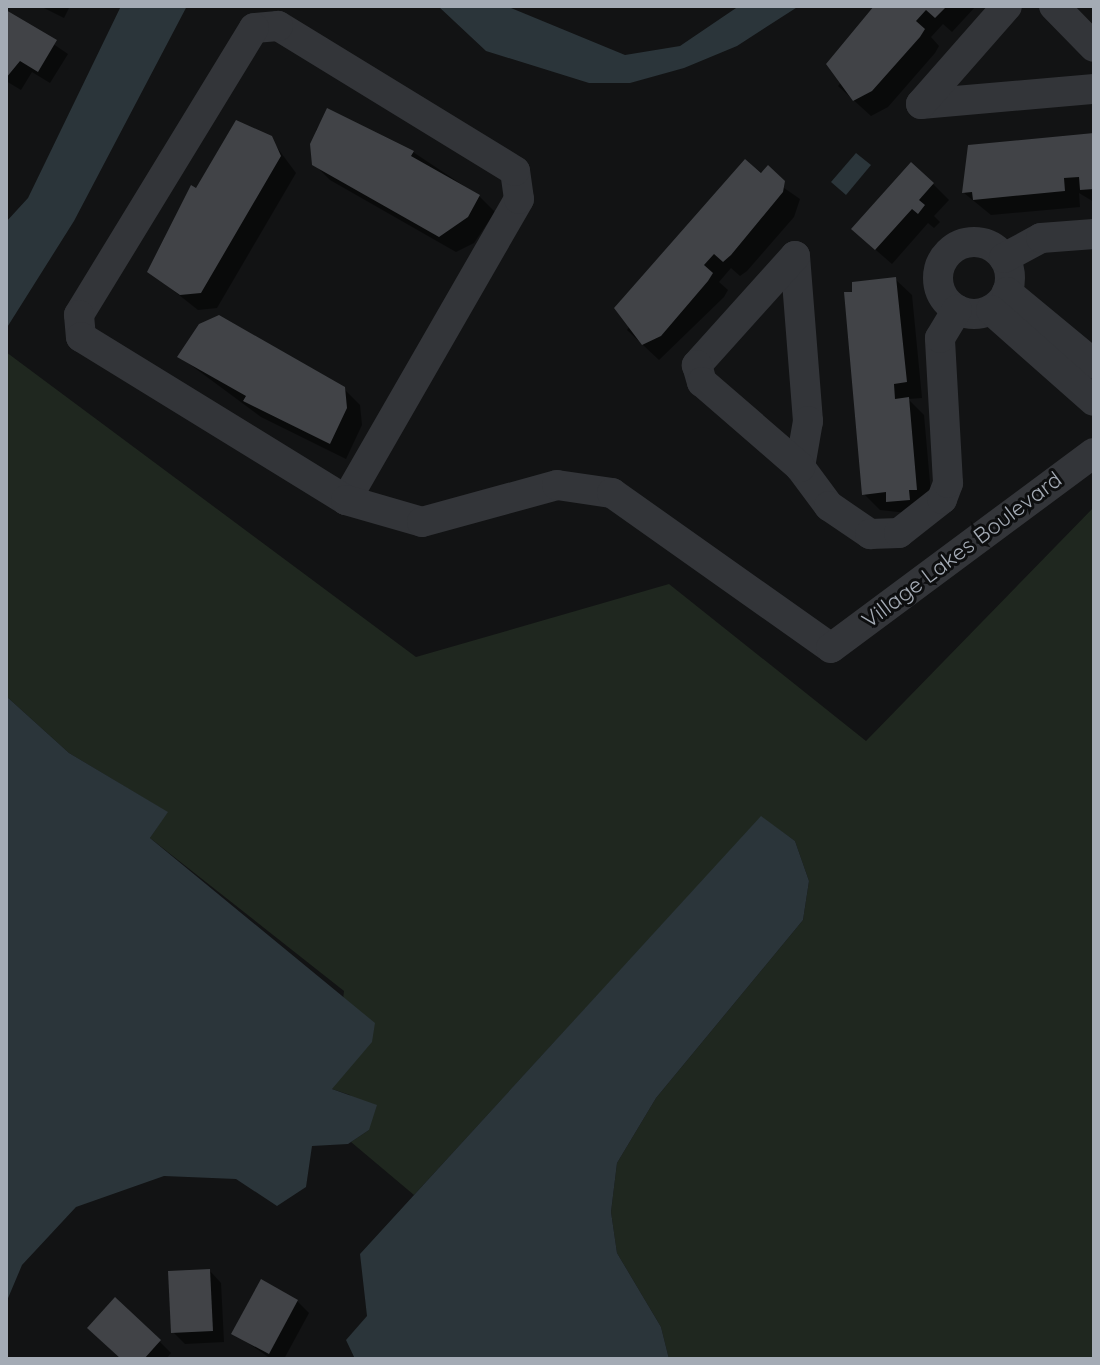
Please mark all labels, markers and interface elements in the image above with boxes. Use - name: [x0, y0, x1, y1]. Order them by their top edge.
- street label: Village Lakes Boulevard: [857, 466, 1067, 634]

